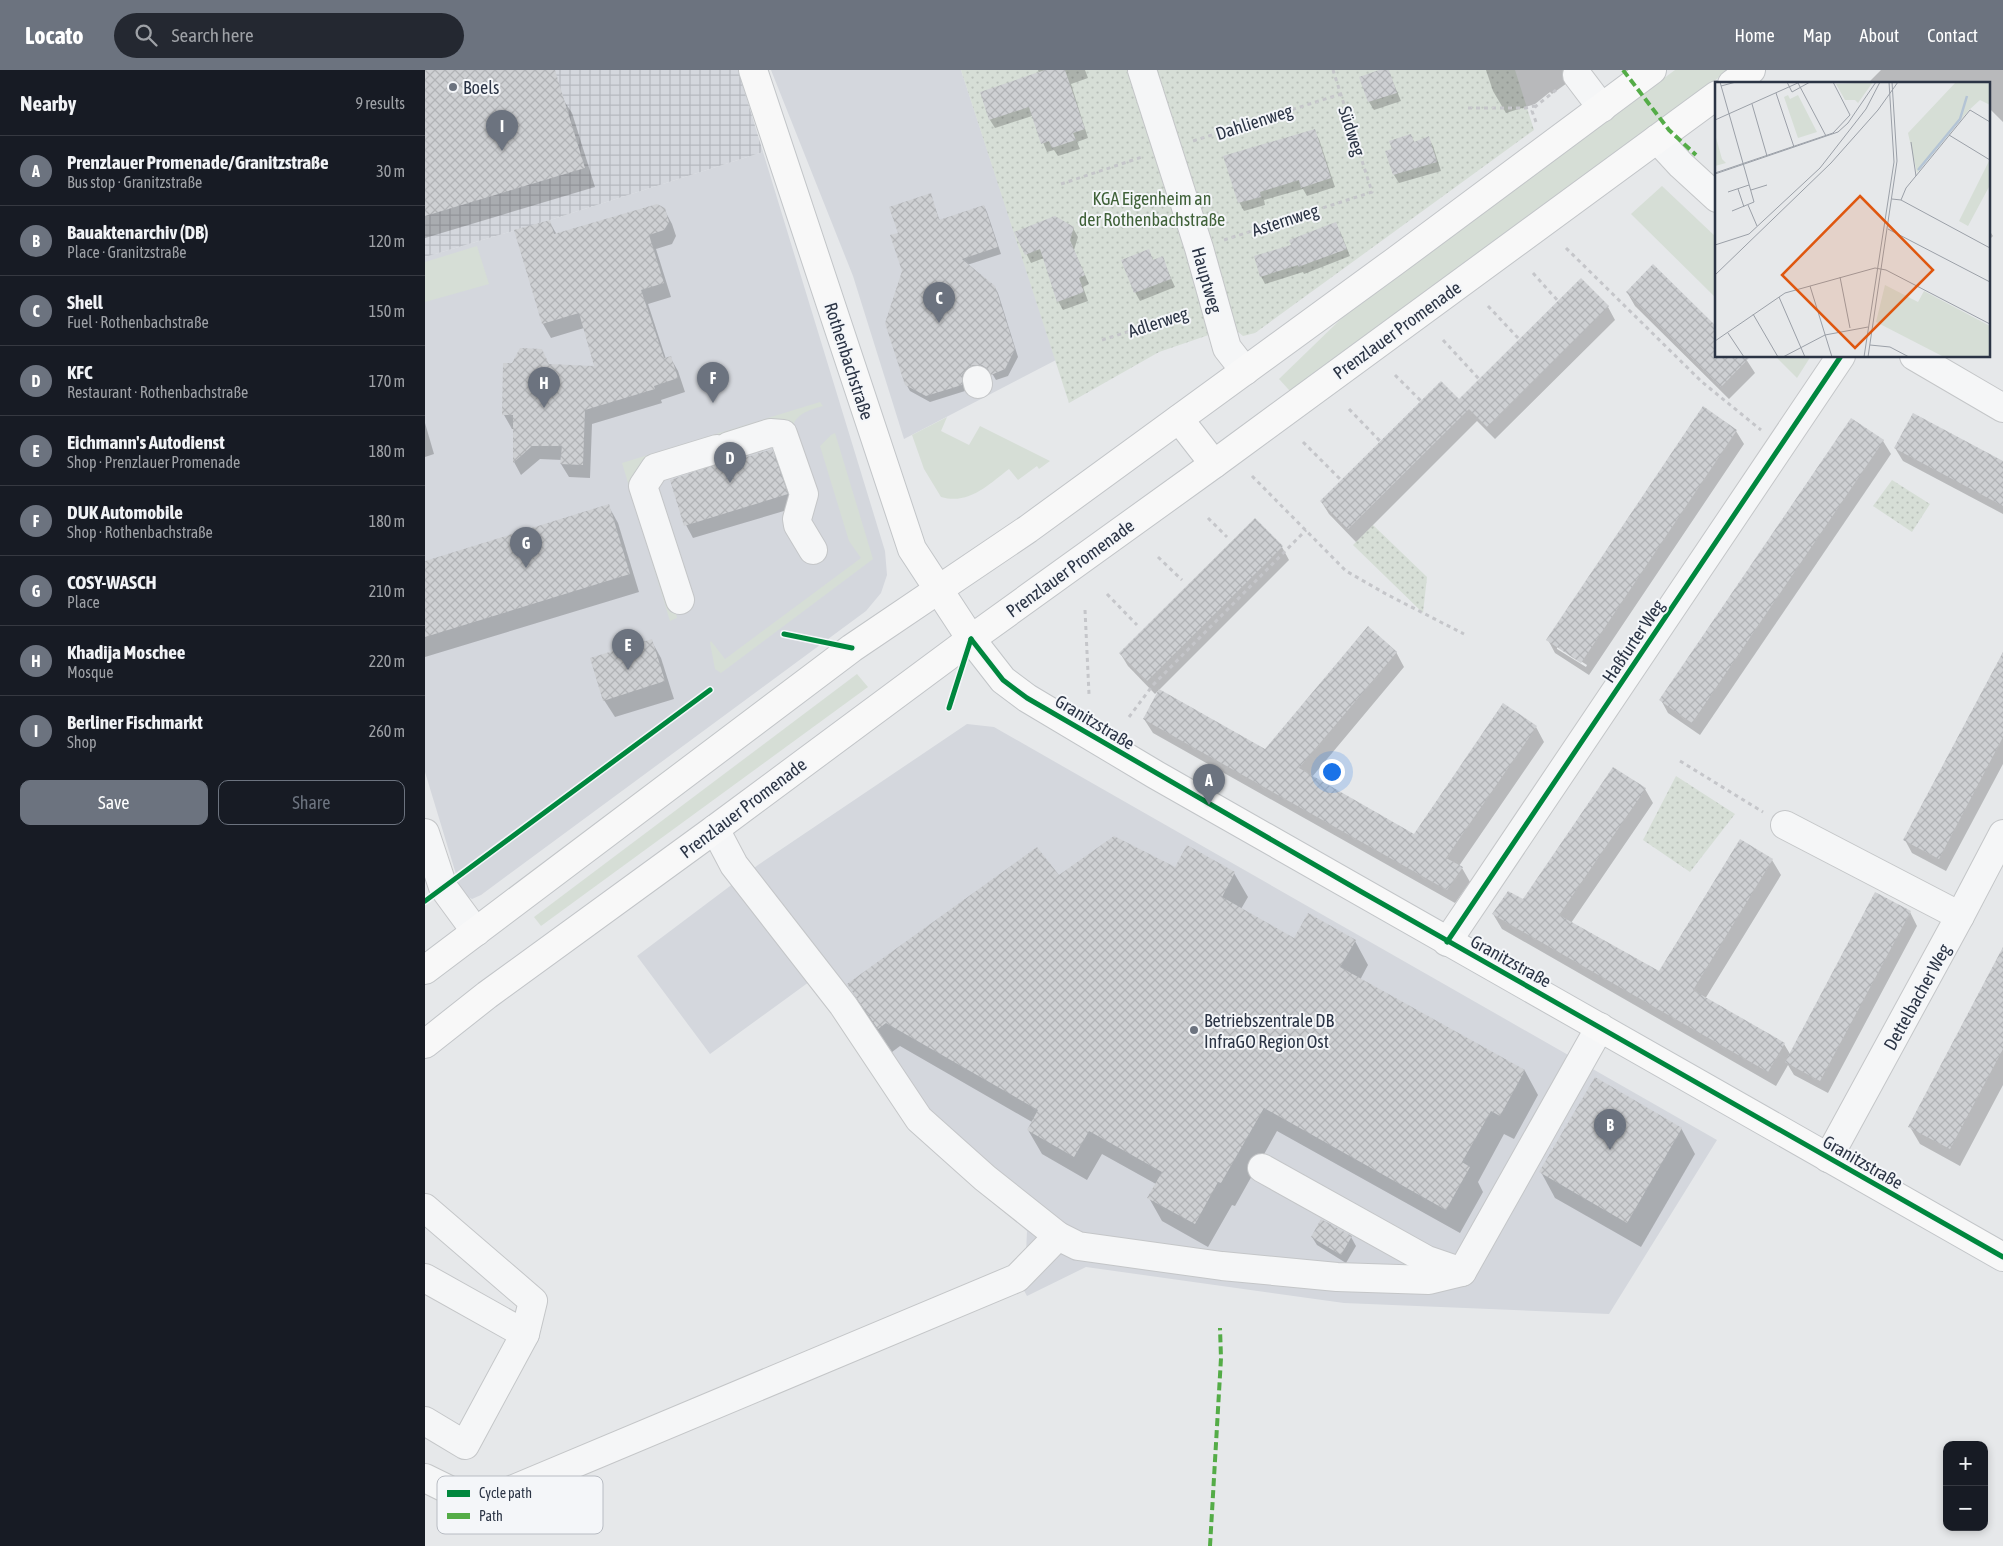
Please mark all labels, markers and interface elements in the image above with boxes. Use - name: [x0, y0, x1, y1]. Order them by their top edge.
- search box: [114, 13, 464, 58]
- icon: search: [132, 21, 160, 49]
- text: Locato: [25, 22, 84, 49]
- text: Search here: [172, 24, 254, 46]
- text: Home: [1735, 25, 1775, 46]
- text: Map: [1803, 25, 1832, 46]
- text: About: [1860, 25, 1899, 46]
- text: Contact: [1927, 25, 1978, 46]
- place label: Boels: [463, 77, 499, 98]
- marker: Boels: [447, 81, 459, 93]
- inset map: [1715, 82, 1991, 358]
- text: Nearby: [20, 91, 76, 115]
- text: 9 results: [355, 94, 405, 112]
- street label: Dahlienweg: [1213, 100, 1295, 144]
- street label: Südweg: [1334, 103, 1370, 159]
- pin: I: [486, 110, 518, 151]
- text: Prenzlauer Promenade/Granitzstraße: [67, 151, 329, 173]
- text: A: [32, 162, 40, 180]
- text: 30 m: [376, 162, 405, 180]
- text: Bus stop · Granitzstraße: [67, 173, 202, 191]
- park label: KGA Eigenheim an der Rothenbachstraße: [1079, 188, 1225, 230]
- street label: Asternweg: [1249, 199, 1321, 241]
- text: Bauaktenarchiv (DB): [67, 221, 209, 243]
- text: B: [32, 232, 40, 250]
- text: 120 m: [369, 232, 405, 250]
- text: Place · Granitzstraße: [67, 243, 187, 261]
- street label: Hauptweg: [1188, 245, 1226, 316]
- street label: Prenzlauer Promenade: [1329, 277, 1465, 383]
- pin: C: [923, 282, 955, 323]
- text: Shell: [67, 291, 103, 313]
- street label: Rothenbachstraße: [820, 300, 878, 422]
- text: C: [32, 302, 40, 320]
- text: 150 m: [369, 302, 405, 320]
- street label: Adlerweg: [1125, 302, 1191, 342]
- text: Fuel · Rothenbachstraße: [67, 313, 209, 331]
- text: KFC: [67, 361, 93, 383]
- pin: F: [697, 362, 729, 403]
- pin: H: [528, 367, 560, 408]
- text: D: [32, 372, 40, 390]
- text: 170 m: [369, 372, 405, 390]
- text: Restaurant · Rothenbachstraße: [67, 383, 248, 401]
- text: Eichmann's Autodienst: [67, 431, 225, 453]
- text: E: [33, 442, 39, 460]
- text: 180 m: [369, 442, 405, 460]
- pin: D: [714, 442, 746, 483]
- text: Shop · Prenzlauer Promenade: [67, 453, 240, 471]
- text: DUK Automobile: [67, 501, 183, 523]
- text: F: [33, 512, 39, 530]
- text: 180 m: [369, 512, 405, 530]
- street label: Prenzlauer Promenade: [1002, 515, 1138, 621]
- text: Shop · Rothenbachstraße: [67, 523, 213, 541]
- pin: G: [510, 527, 542, 568]
- text: COSY-WASCH: [67, 571, 157, 593]
- text: G: [32, 582, 40, 600]
- text: 210 m: [369, 582, 405, 600]
- text: Place: [67, 593, 100, 611]
- street label: Haßfurter Weg: [1598, 595, 1669, 686]
- pin: E: [612, 629, 644, 670]
- text: Khadija Moschee: [67, 641, 185, 663]
- text: H: [31, 652, 41, 670]
- text: 220 m: [369, 652, 405, 670]
- text: Mosque: [67, 663, 113, 681]
- street label: Granitzstraße: [1051, 690, 1139, 754]
- text: Berliner Fischmarkt: [67, 711, 203, 733]
- text: I: [34, 722, 38, 740]
- text: 260 m: [369, 722, 405, 740]
- text: Shop: [67, 733, 97, 751]
- street label: Prenzlauer Promenade: [676, 754, 810, 862]
- your location: [1319, 759, 1345, 785]
- pin: A: [1193, 764, 1225, 805]
- button: Save: [20, 780, 208, 825]
- button: Share: [218, 780, 405, 825]
- street label: Granitzstraße: [1467, 930, 1555, 992]
- street label: Dettelbacher Weg: [1879, 940, 1955, 1054]
- place label: Betriebszentrale DB InfraGO Region Ost: [1204, 1010, 1334, 1052]
- marker: Betriebszentrale DB InfraGO Region Ost: [1188, 1024, 1200, 1036]
- pin: B: [1594, 1109, 1626, 1150]
- street label: Granitzstraße: [1819, 1131, 1907, 1193]
- map controls: [1943, 1441, 1988, 1531]
- button: +: [1943, 1441, 1988, 1486]
- legend: [437, 1476, 603, 1534]
- text: Cycle path: [479, 1485, 532, 1501]
- button: −: [1943, 1486, 1988, 1531]
- text: Path: [479, 1508, 503, 1524]

